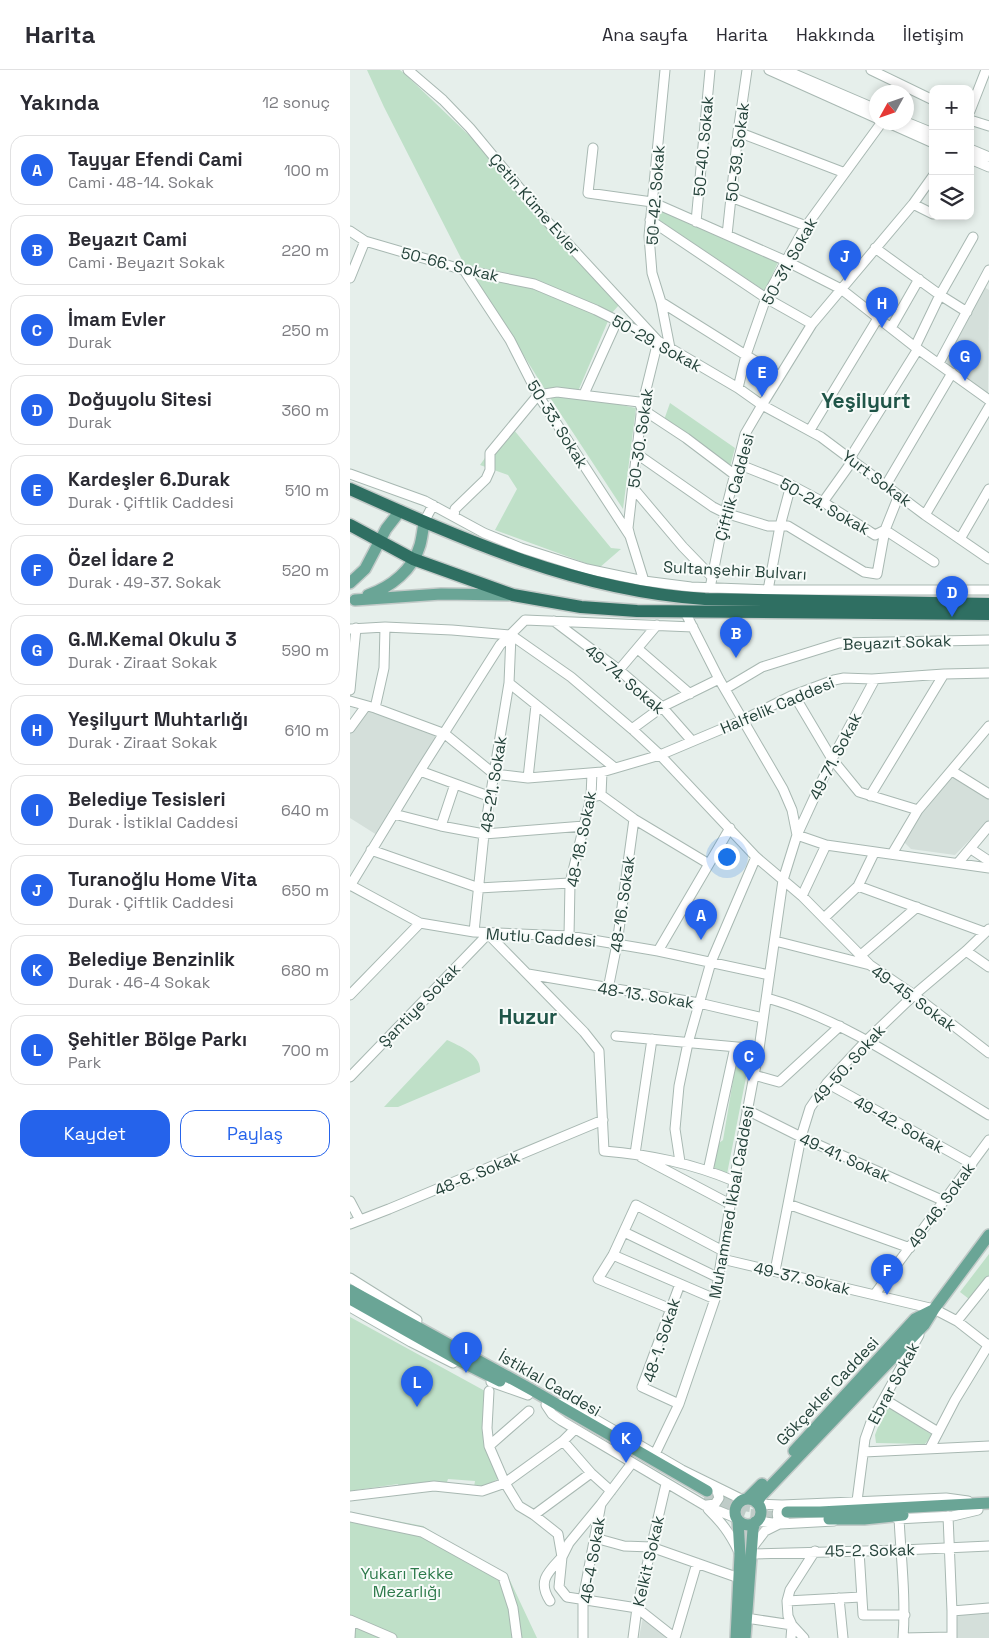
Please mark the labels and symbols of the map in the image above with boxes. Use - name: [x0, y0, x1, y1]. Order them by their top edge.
- north arrow: [869, 85, 914, 130]
- street label: 50-40. Sokak: [689, 95, 718, 197]
- street label: 50-39. Sokak: [721, 101, 754, 203]
- street label: 50-42. Sokak: [642, 144, 669, 246]
- street label: Çetin Küme Evler: [485, 149, 585, 260]
- street label: 50-31. Sokak: [757, 213, 822, 309]
- pin: J: [829, 240, 861, 281]
- street label: 50-66. Sokak: [399, 242, 501, 287]
- pin: H: [866, 287, 898, 328]
- street label: 50-29. Sokak: [608, 310, 706, 377]
- pin: G: [949, 340, 981, 381]
- pin: E: [746, 356, 778, 397]
- street label: 50-33. Sokak: [522, 376, 593, 473]
- street label: 50-30. Sokak: [623, 387, 658, 489]
- district label: Yeşilyurt: [821, 387, 911, 414]
- street label: Çiftlik Caddesi: [710, 431, 759, 543]
- street label: Yurt Sokak: [838, 445, 916, 512]
- street label: 50-24. Sokak: [776, 473, 874, 540]
- street label: Sultanşehir Bulvarı: [663, 556, 807, 585]
- pin: D: [936, 576, 968, 617]
- pin: B: [720, 617, 752, 658]
- street label: Beyazıt Sokak: [842, 630, 952, 655]
- street label: 49-74. Sokak: [580, 640, 669, 719]
- street label: Halfelik Caddesi: [717, 672, 837, 739]
- street label: 49-71. Sokak: [804, 709, 867, 803]
- street label: 48-21. Sokak: [476, 734, 512, 834]
- street label: 48-18. Sokak: [562, 789, 601, 889]
- your location: [714, 844, 740, 870]
- street label: 48-16. Sokak: [605, 854, 640, 954]
- pin: A: [685, 899, 717, 940]
- street label: Mutlu Caddesi: [485, 923, 597, 952]
- street label: Şantiye Sokak: [374, 959, 465, 1052]
- street label: 49-45. Sokak: [867, 960, 961, 1037]
- street label: 48-13. Sokak: [596, 978, 696, 1014]
- district label: Huzur: [499, 1003, 557, 1030]
- street label: 49-50. Sokak: [807, 1020, 890, 1109]
- pin: C: [733, 1040, 765, 1081]
- street label: 49-42. Sokak: [850, 1091, 948, 1158]
- street label: Muhammed İkbal Caddesi: [704, 1104, 759, 1300]
- street label: 49-41. Sokak: [796, 1128, 894, 1187]
- street label: 48-8. Sokak: [431, 1146, 523, 1201]
- street label: 49-46. Sokak: [903, 1158, 980, 1252]
- pin: F: [871, 1254, 903, 1295]
- street label: 49-37. Sokak: [752, 1257, 852, 1300]
- street label: 48-1. Sokak: [638, 1295, 685, 1385]
- pin: I: [450, 1332, 482, 1373]
- street label: Gökçekler Caddesi: [771, 1332, 883, 1450]
- street label: Ebrar Sokak: [863, 1338, 924, 1428]
- street label: İstiklal Caddesi: [495, 1346, 605, 1421]
- pin: L: [401, 1366, 433, 1407]
- pin: K: [610, 1422, 642, 1463]
- street label: Kelkit Sokak: [628, 1513, 669, 1609]
- street label: 46-4 Sokak: [575, 1515, 610, 1605]
- street label: 45-2. Sokak: [825, 1539, 916, 1562]
- park label: Yukarı Tekke Mezarlığı: [360, 1563, 454, 1602]

